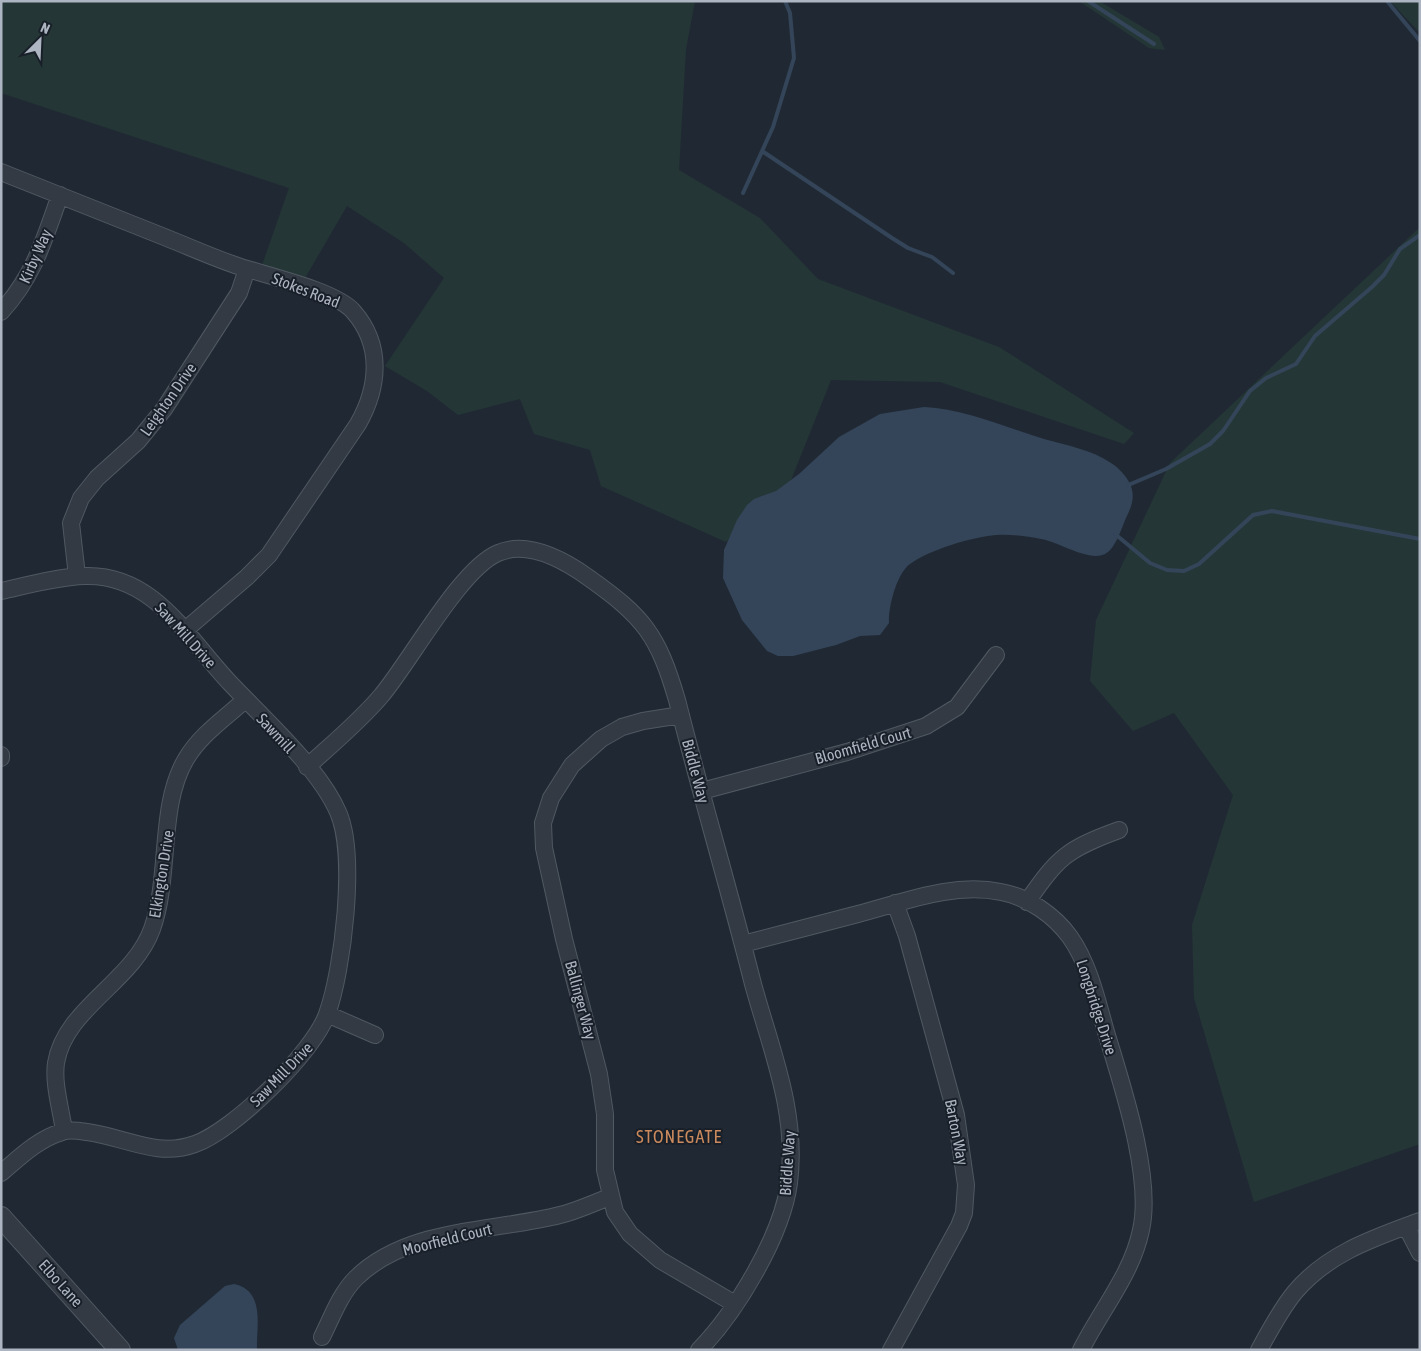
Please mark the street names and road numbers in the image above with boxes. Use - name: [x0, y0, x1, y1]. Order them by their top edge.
- street label: Kirby Way: [15, 226, 56, 286]
- street label: Stokes Road: [270, 269, 342, 311]
- street label: Leighton Drive: [136, 359, 201, 439]
- street label: Saw Mill Drive: [152, 598, 220, 672]
- street label: Sawmill: [253, 710, 299, 757]
- street label: Bloomfield Court: [813, 723, 913, 767]
- street label: Biddle Way: [678, 737, 713, 805]
- street label: Elkington Drive: [145, 829, 178, 919]
- street label: Longbridge Drive: [1072, 957, 1121, 1057]
- street label: Ballinger Way: [561, 959, 600, 1042]
- street label: Saw Mill Drive: [246, 1038, 316, 1110]
- street label: Barton Way: [941, 1098, 972, 1167]
- street label: Biddle Way: [776, 1129, 799, 1196]
- street label: Moorfield Court: [401, 1219, 494, 1259]
- street label: Elbo Lane: [35, 1256, 87, 1310]

